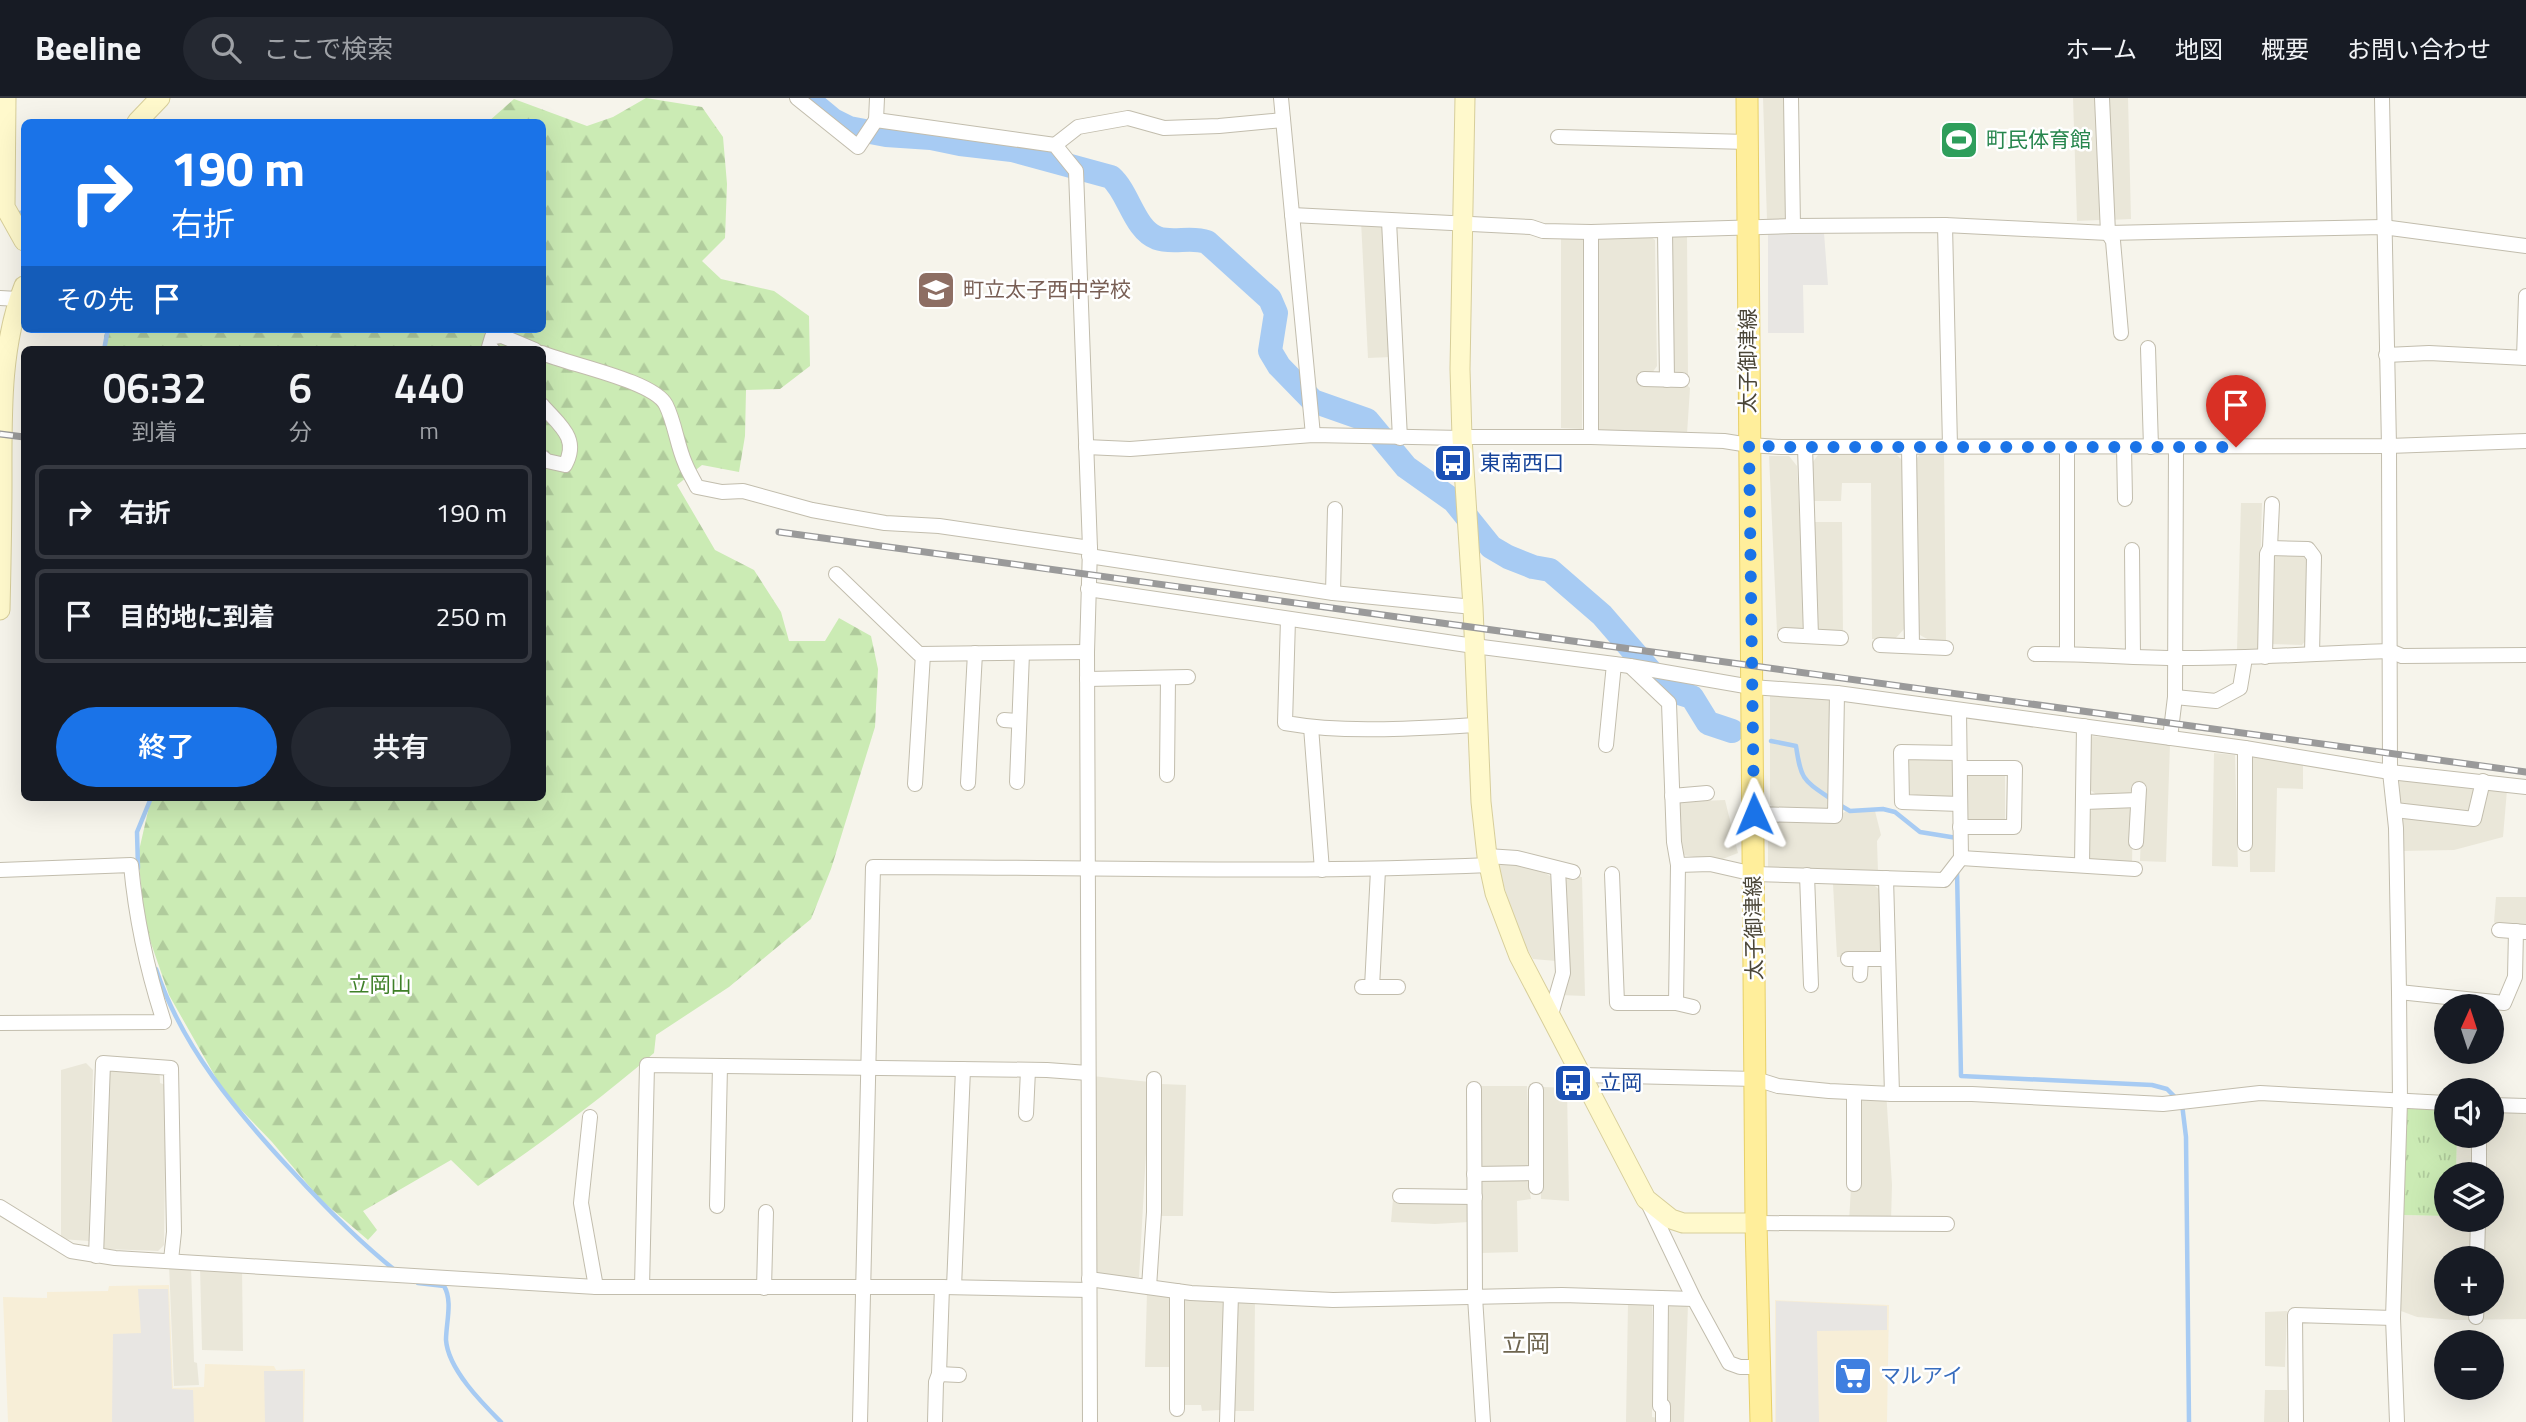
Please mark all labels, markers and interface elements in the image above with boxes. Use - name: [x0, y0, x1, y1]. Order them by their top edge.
- search box: [183, 17, 673, 80]
- text: Beeline: [35, 23, 141, 73]
- icon: search: [207, 29, 245, 67]
- text: ここで検索: [263, 29, 393, 68]
- text: ホーム: [2066, 31, 2137, 67]
- text: 地図: [2175, 31, 2223, 67]
- text: 概要: [2261, 31, 2309, 67]
- text: お問い合わせ: [2347, 31, 2491, 67]
- sports icon: 町民体育館: [1938, 119, 1980, 161]
- place label: 町民体育館: [1986, 123, 2091, 155]
- text: 190 m: [171, 130, 305, 205]
- icon: right: [56, 147, 147, 238]
- text: 右折: [171, 199, 235, 247]
- school or university icon: 町立太子西中学校: [915, 269, 957, 311]
- place label: 町立太子西中学校: [963, 273, 1131, 305]
- text: その先: [56, 280, 134, 319]
- icon: arrive: [148, 280, 186, 318]
- street label: 太子御津線: [1731, 309, 1763, 414]
- text: 06:32: [103, 355, 207, 419]
- text: 6: [289, 355, 312, 419]
- text: 440: [394, 355, 464, 419]
- pin: [2206, 375, 2266, 447]
- icon: arrive: [2217, 386, 2255, 424]
- text: m: [419, 413, 439, 448]
- text: 到着: [132, 414, 178, 449]
- text: 分: [289, 414, 312, 449]
- bus stop icon: 東南西口: [1432, 442, 1474, 484]
- place label: 東南西口: [1480, 446, 1564, 478]
- icon: right: [60, 493, 98, 531]
- text: 右折: [119, 493, 171, 532]
- text: 190 m: [436, 493, 507, 532]
- icon: arrive: [60, 597, 98, 635]
- text: 目的地に到着: [119, 597, 275, 636]
- text: 250 m: [436, 597, 507, 636]
- button: 終了: [56, 707, 277, 787]
- button: 共有: [291, 707, 511, 787]
- position arrow: [1717, 777, 1791, 851]
- street label: 太子御津線: [1736, 875, 1770, 981]
- park label: 立岡山: [349, 968, 412, 1000]
- north arrow: [2434, 994, 2504, 1064]
- map controls: [2434, 994, 2504, 1400]
- bus stop icon: 立岡: [1552, 1062, 1594, 1104]
- place label: 立岡: [1600, 1066, 1642, 1098]
- button: sound: [2434, 1078, 2504, 1148]
- button: layers: [2434, 1162, 2504, 1232]
- button: +: [2434, 1246, 2504, 1316]
- district label: 立岡: [1502, 1325, 1550, 1361]
- button: −: [2434, 1330, 2504, 1400]
- supermarket icon: マルアイ: [1832, 1355, 1874, 1397]
- place label: マルアイ: [1880, 1359, 1963, 1391]

